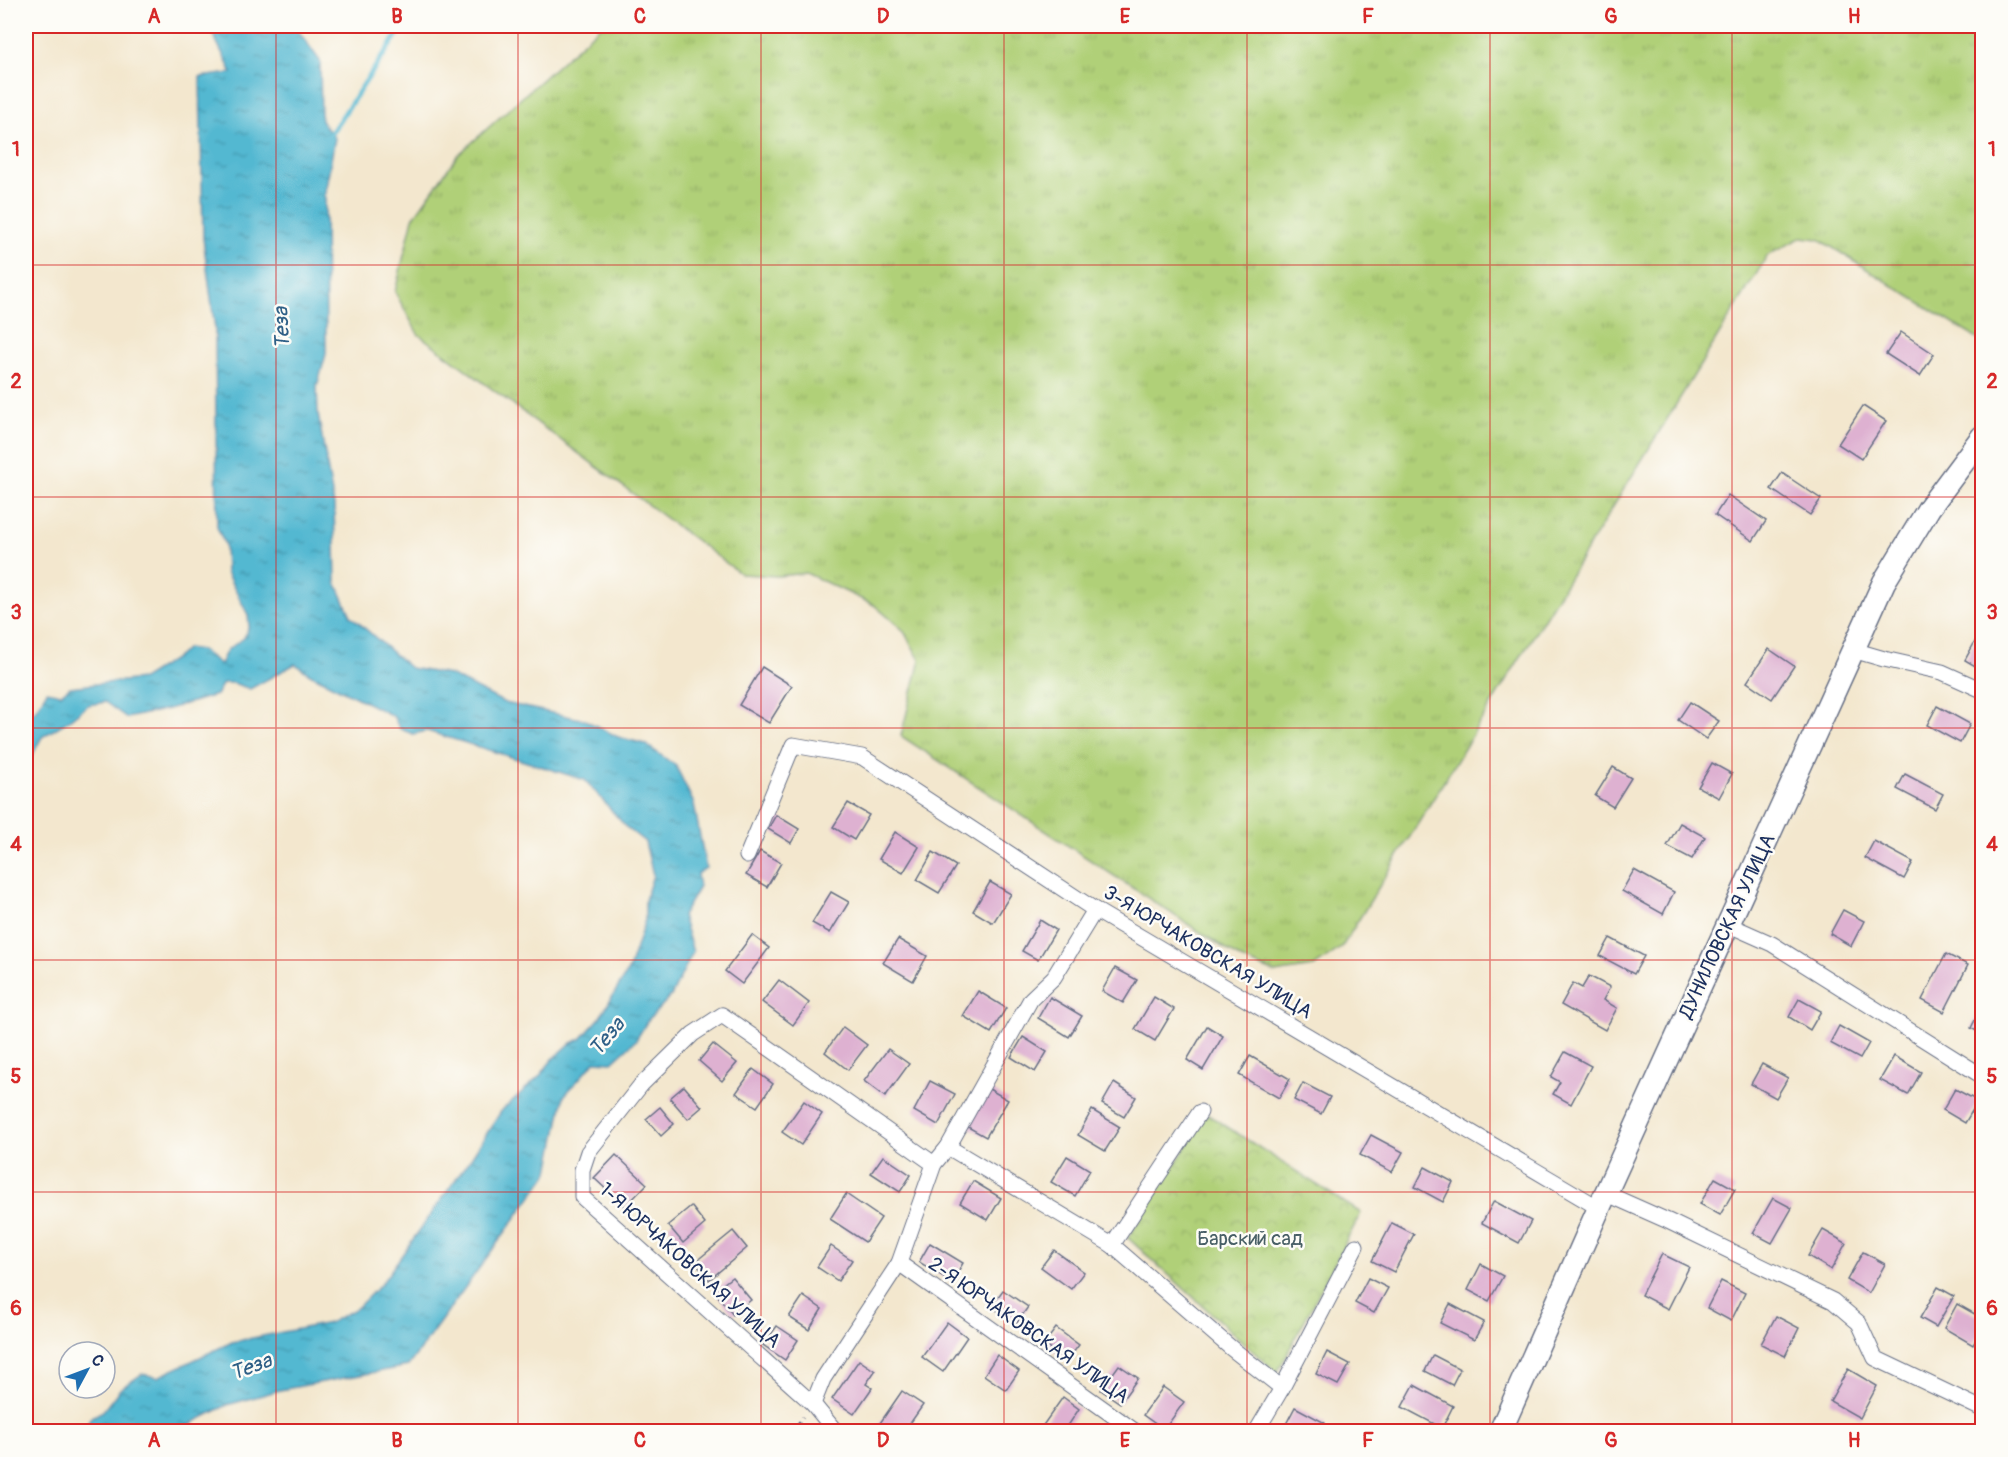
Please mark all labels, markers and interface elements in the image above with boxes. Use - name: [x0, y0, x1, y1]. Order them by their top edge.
- text: A: [148, 4, 161, 29]
- text: B: [391, 4, 403, 29]
- text: C: [634, 4, 646, 29]
- text: D: [877, 4, 890, 29]
- text: E: [1120, 4, 1131, 29]
- text: F: [1362, 4, 1374, 29]
- text: G: [1604, 4, 1618, 29]
- text: H: [1848, 4, 1861, 29]
- text: 1: [12, 137, 20, 162]
- text: 1: [1988, 137, 1996, 162]
- water label: Теза: [267, 305, 297, 350]
- text: 2: [10, 369, 22, 394]
- text: 2: [1986, 369, 1998, 394]
- text: 3: [10, 600, 22, 625]
- text: 3: [1986, 600, 1998, 625]
- street label: ДУНИЛОВСКАЯ УЛИЦА: [1673, 830, 1781, 1023]
- text: 4: [10, 832, 22, 857]
- text: 4: [1986, 832, 1998, 857]
- street label: 3-Я ЮРЧАКОВСКАЯ УЛИЦА: [1099, 880, 1317, 1024]
- water label: Теза: [583, 1011, 632, 1062]
- text: 5: [11, 1064, 22, 1089]
- text: 5: [1987, 1064, 1998, 1089]
- street label: 1-Я ЮРЧАКОВСКАЯ УЛИЦА: [594, 1177, 786, 1353]
- park label: Барский сад: [1197, 1226, 1303, 1251]
- street label: 2-Я ЮРЧАКОВСКАЯ УЛИЦА: [924, 1251, 1134, 1409]
- text: 6: [10, 1296, 22, 1321]
- text: 6: [1986, 1296, 1998, 1321]
- north arrow: [57, 1340, 117, 1400]
- water label: Теза: [227, 1347, 276, 1387]
- text: С: [87, 1351, 108, 1371]
- text: A: [148, 1428, 161, 1453]
- text: B: [391, 1428, 403, 1453]
- text: C: [634, 1428, 646, 1453]
- text: D: [877, 1428, 890, 1453]
- text: E: [1120, 1428, 1131, 1453]
- text: F: [1362, 1428, 1374, 1453]
- text: G: [1604, 1428, 1618, 1453]
- text: H: [1848, 1428, 1861, 1453]

